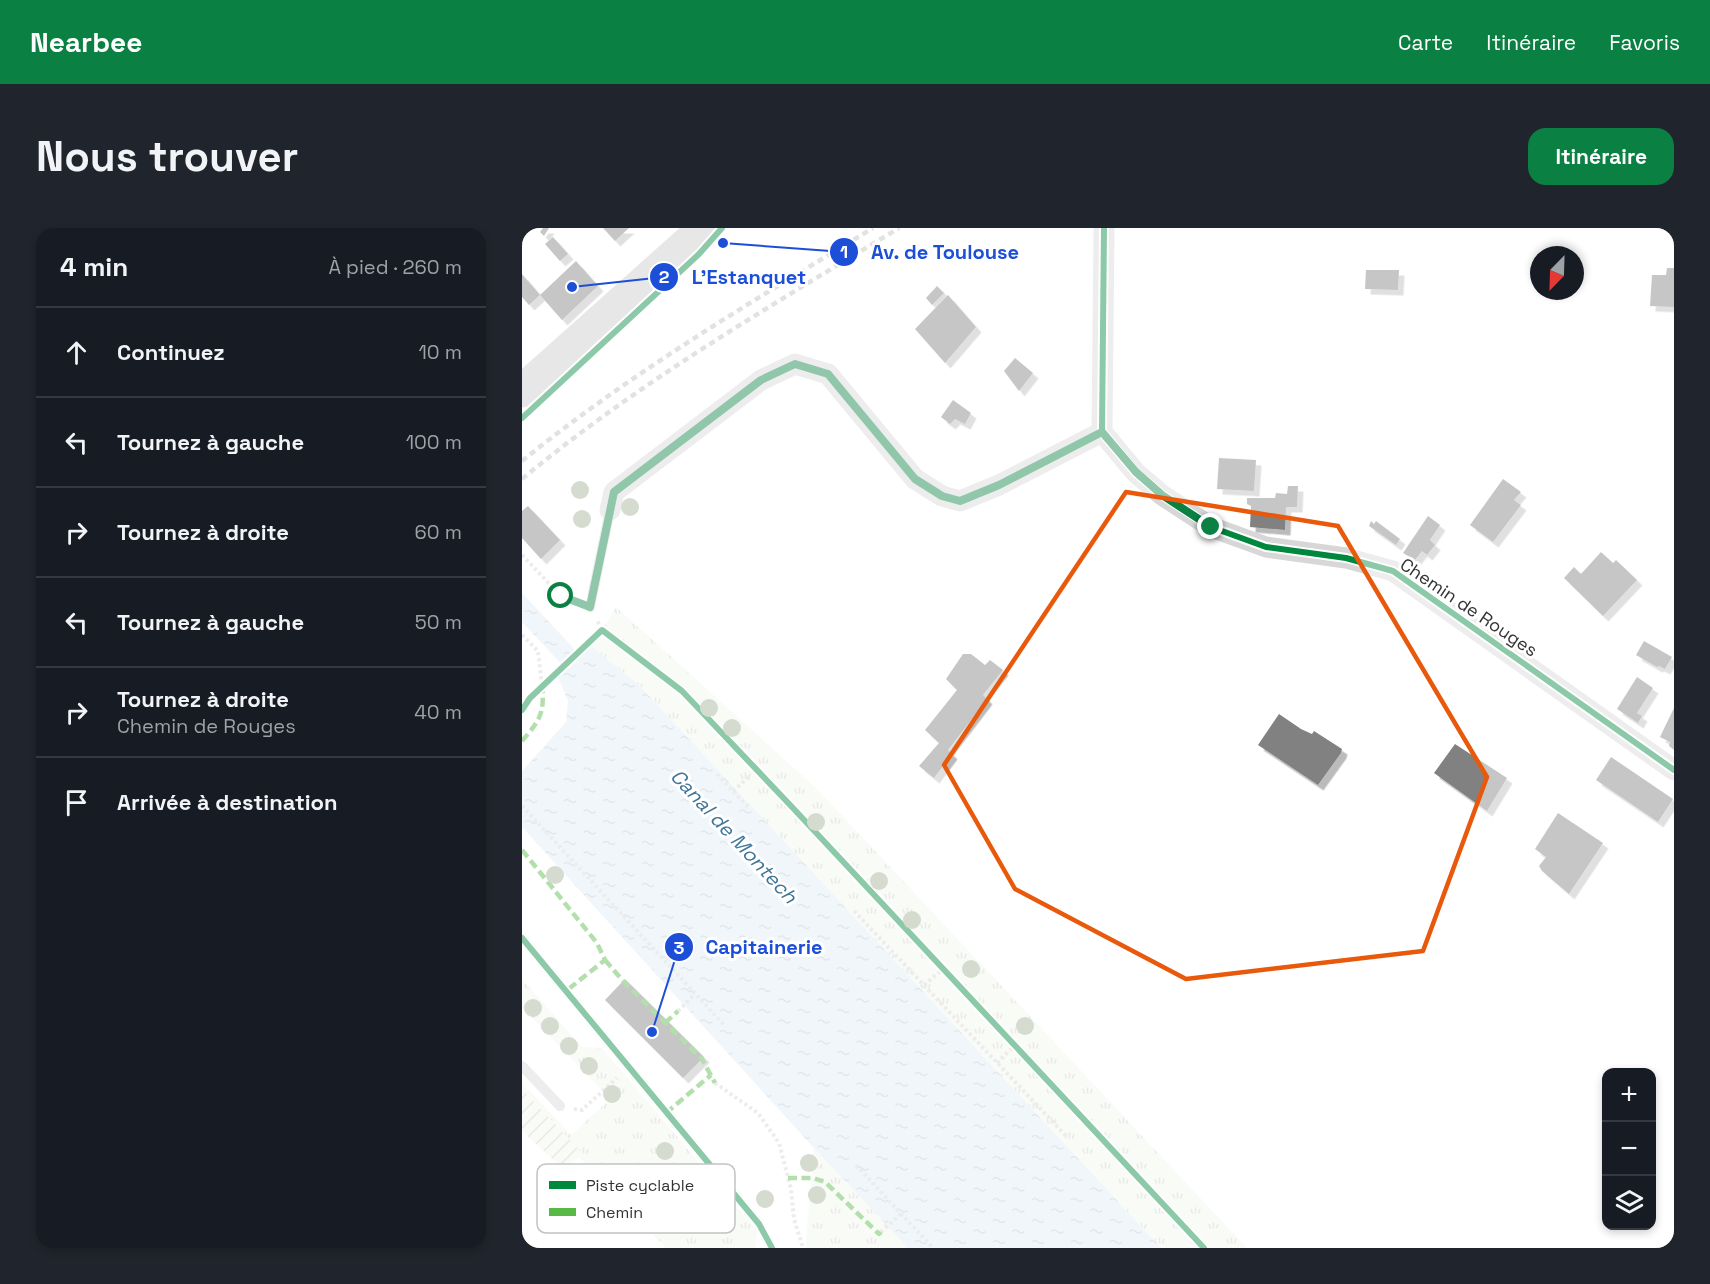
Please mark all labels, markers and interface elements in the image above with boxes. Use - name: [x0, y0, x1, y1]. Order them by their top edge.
- text: Nearbee: [30, 24, 142, 60]
- text: Carte: [1398, 29, 1453, 56]
- text: Itinéraire: [1486, 29, 1576, 56]
- text: Favoris: [1609, 29, 1680, 56]
- button: Itinéraire: [1528, 128, 1674, 185]
- text: Nous trouver: [36, 130, 298, 183]
- callout: Av. de Toulouse: [829, 233, 1032, 271]
- text: Av. de Toulouse: [871, 239, 1019, 265]
- text: 1: [840, 240, 848, 263]
- north arrow: [1530, 246, 1584, 300]
- text: 4 min: [60, 250, 128, 284]
- text: À pied · 260 m: [329, 254, 462, 280]
- callout: L'Estanquet: [649, 258, 818, 296]
- text: L'Estanquet: [692, 264, 806, 290]
- text: 2: [659, 265, 670, 288]
- icon: ahead: [60, 336, 93, 369]
- text: Continuez: [117, 338, 225, 366]
- text: 10 m: [418, 339, 462, 365]
- icon: left: [60, 426, 93, 459]
- text: Tournez à gauche: [117, 428, 304, 456]
- text: 100 m: [406, 429, 462, 455]
- route end: [1197, 513, 1223, 539]
- icon: right: [60, 516, 93, 549]
- text: Tournez à droite: [117, 518, 289, 546]
- text: 60 m: [415, 519, 462, 545]
- street label: Chemin de Rouges: [1396, 552, 1542, 662]
- route start: [547, 582, 573, 608]
- icon: left: [60, 606, 93, 639]
- text: Tournez à gauche: [117, 608, 304, 636]
- text: 50 m: [415, 609, 462, 635]
- text: Tournez à droite: [117, 685, 289, 713]
- icon: right: [60, 696, 93, 729]
- text: 40 m: [414, 699, 462, 725]
- text: Chemin de Rouges: [117, 713, 296, 739]
- water label: Canal de Montech: [665, 763, 804, 909]
- icon: arrive: [60, 786, 93, 819]
- text: Arrivée à destination: [117, 788, 338, 816]
- callout: Capitainerie: [664, 928, 835, 966]
- text: Capitainerie: [705, 934, 823, 960]
- text: 3: [674, 936, 685, 959]
- map controls: [1602, 1068, 1656, 1230]
- button: +: [1602, 1068, 1656, 1122]
- button: −: [1602, 1122, 1656, 1176]
- legend: [537, 1164, 735, 1233]
- text: Piste cyclable: [586, 1175, 694, 1196]
- button: layers: [1602, 1176, 1656, 1230]
- text: Chemin: [586, 1202, 643, 1223]

